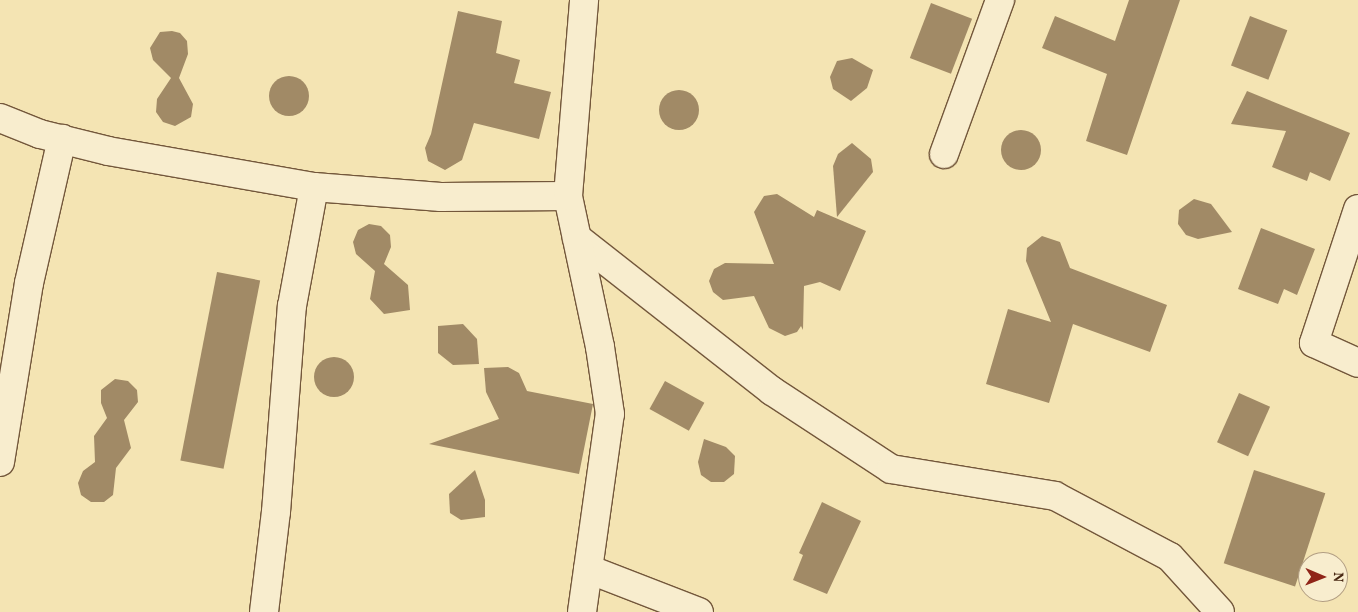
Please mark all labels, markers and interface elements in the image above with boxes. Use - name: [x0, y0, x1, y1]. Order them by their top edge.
- north arrow: [1298, 552, 1348, 602]
- text: N: [1328, 572, 1347, 582]

